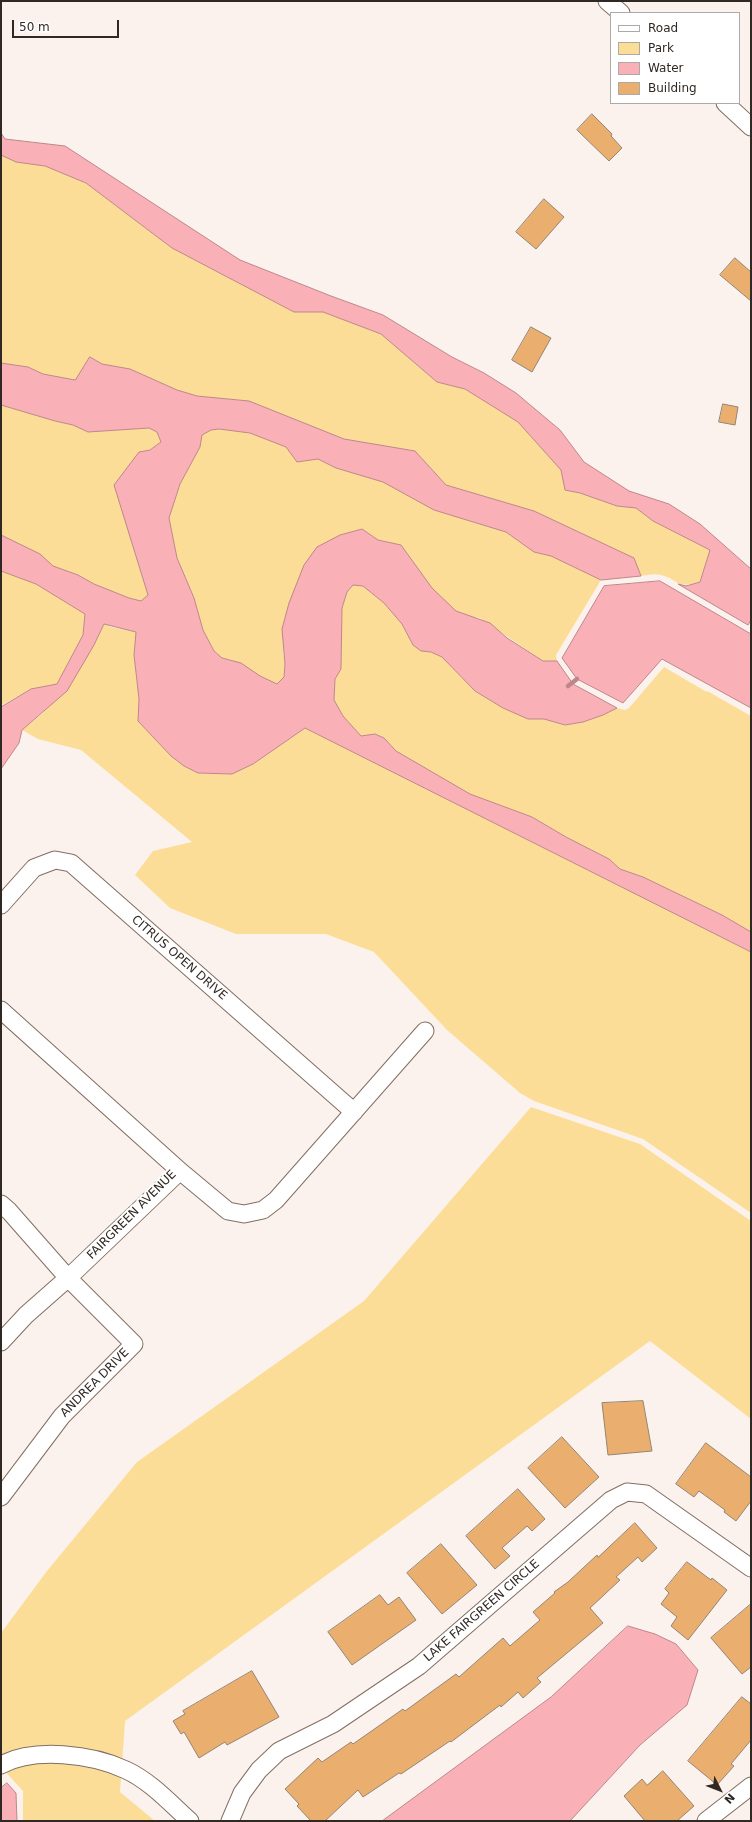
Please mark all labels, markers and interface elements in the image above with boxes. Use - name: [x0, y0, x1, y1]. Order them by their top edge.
- scale bar: [14, 12, 121, 38]
- legend: [610, 12, 740, 104]
- text: 50 m: [19, 20, 50, 34]
- text: Road: [648, 21, 678, 35]
- text: Park: [648, 41, 674, 55]
- text: Water: [648, 61, 683, 75]
- text: Building: [648, 81, 697, 95]
- street label: CITRUS OPEN DRIVE: [128, 913, 230, 1003]
- street label: FAIRGREEN AVENUE: [84, 1167, 180, 1263]
- street label: ANDREA DRIVE: [58, 1346, 132, 1420]
- street label: LAKE FAIRGREEN CIRCLE: [421, 1557, 543, 1665]
- north arrow: [700, 1770, 740, 1810]
- text: N: [721, 1791, 737, 1806]

